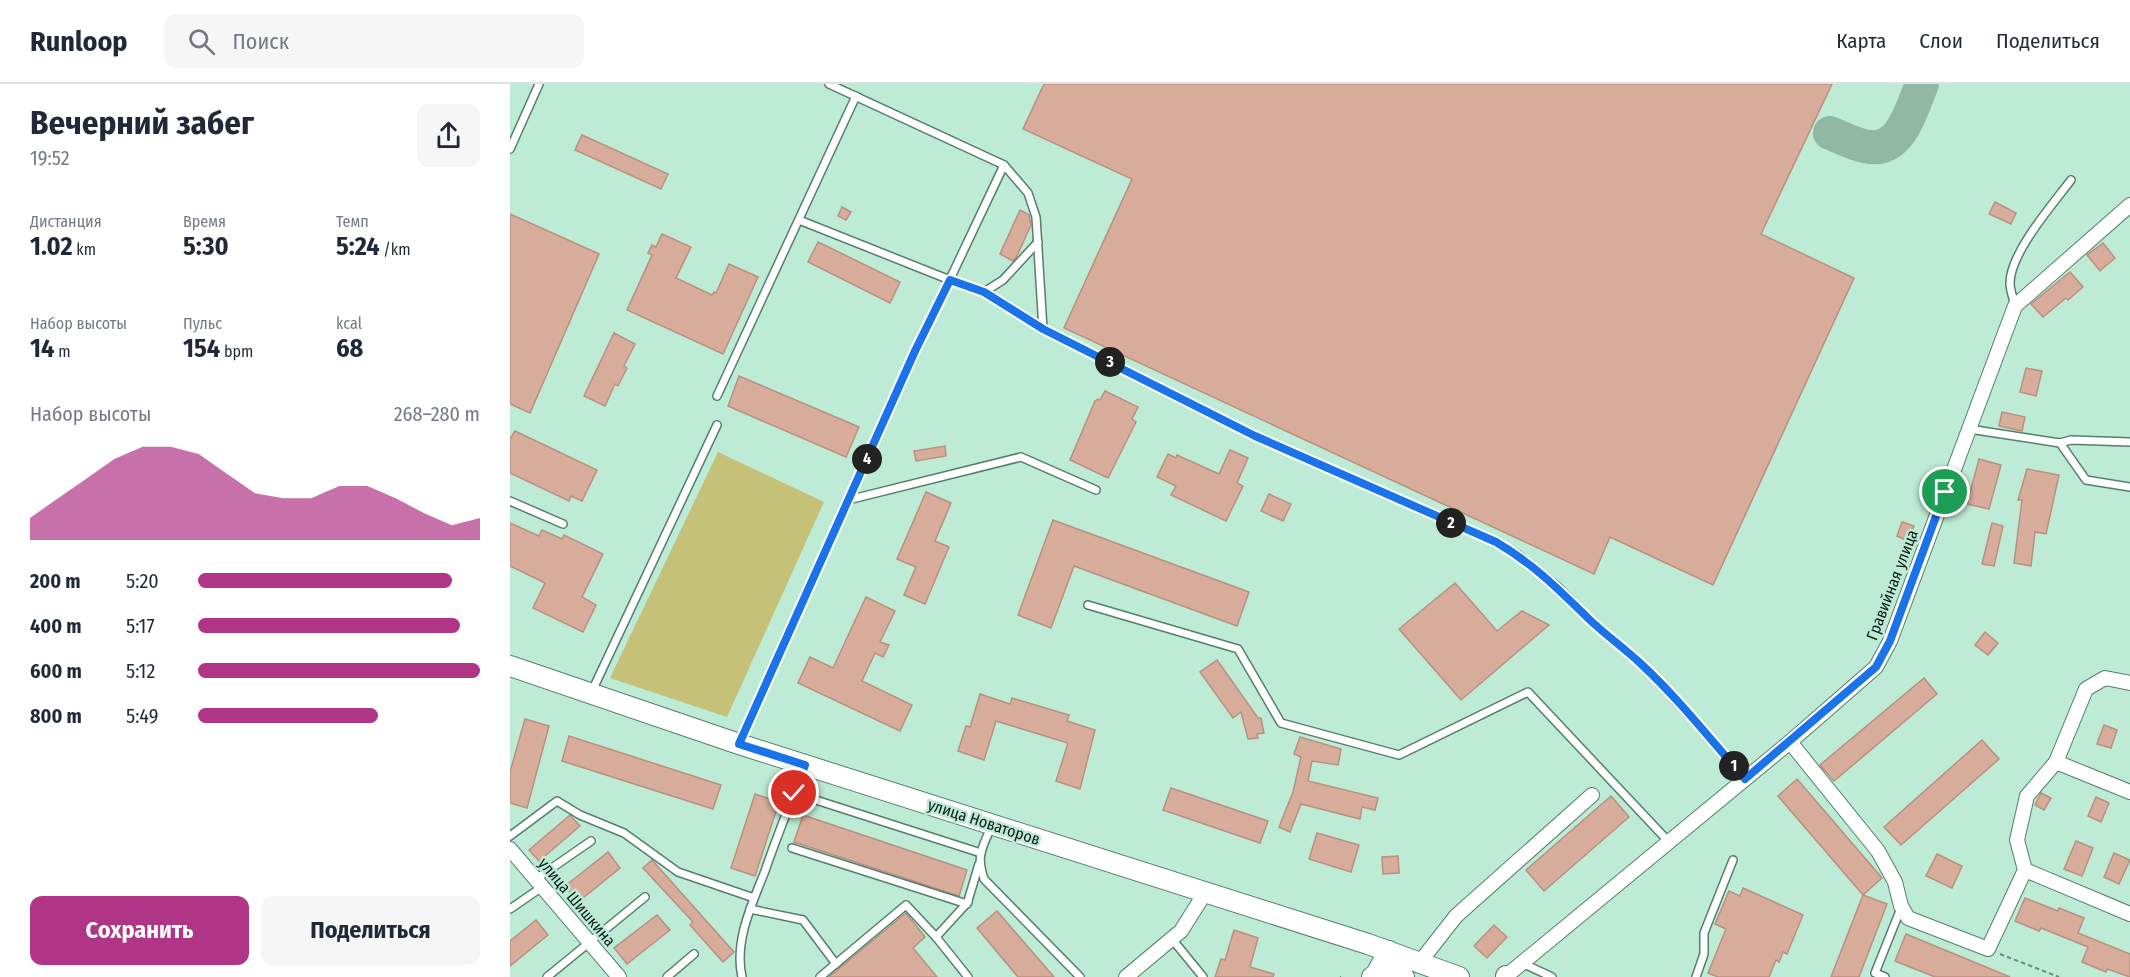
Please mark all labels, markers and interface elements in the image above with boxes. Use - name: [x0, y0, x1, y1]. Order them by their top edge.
- search box: [164, 14, 584, 68]
- text: Runloop: [30, 25, 128, 58]
- icon: search: [185, 25, 218, 58]
- text: Поиск: [233, 28, 289, 55]
- text: Карта: [1836, 28, 1886, 54]
- text: Слои: [1919, 28, 1963, 54]
- text: Поделиться: [1996, 28, 2100, 54]
- text: Вечерний забег: [30, 103, 254, 143]
- button: share: [417, 104, 480, 167]
- text: 19:52: [30, 146, 70, 170]
- text: Дистанция: [30, 212, 102, 231]
- text: Время: [183, 212, 226, 231]
- text: Темп: [336, 212, 369, 231]
- text: 1.02: [30, 231, 73, 262]
- text: 5:30: [183, 231, 229, 262]
- text: 5:24: [336, 231, 380, 262]
- text: km: [73, 240, 96, 259]
- text: /km: [380, 240, 411, 259]
- text: Набор высоты: [30, 314, 127, 333]
- text: Пульс: [183, 314, 222, 333]
- text: kcal: [336, 314, 362, 333]
- text: 14: [30, 333, 54, 364]
- text: 154: [183, 333, 220, 364]
- text: 68: [336, 333, 363, 364]
- text: m: [54, 342, 70, 361]
- text: bpm: [220, 342, 253, 361]
- pin: 3: [1095, 347, 1125, 377]
- text: 3: [1106, 352, 1114, 371]
- text: Набор высоты: [30, 402, 151, 426]
- text: 268–280 m: [394, 402, 480, 426]
- pin: 4: [852, 444, 882, 474]
- text: 4: [863, 449, 871, 468]
- pin: [1919, 466, 1970, 517]
- icon: arrive: [1928, 475, 1961, 508]
- pin: 2: [1436, 508, 1466, 538]
- text: 2: [1447, 513, 1455, 532]
- street label: Гравийная улица: [1862, 527, 1922, 643]
- text: 200 m: [30, 569, 81, 593]
- text: 5:20: [126, 569, 159, 593]
- text: 400 m: [30, 614, 82, 638]
- text: 5:17: [126, 614, 155, 638]
- text: 600 m: [30, 659, 82, 683]
- text: 5:12: [126, 659, 155, 683]
- text: 800 m: [30, 704, 82, 728]
- text: 5:49: [126, 704, 158, 728]
- pin: 1: [1719, 751, 1749, 781]
- text: 1: [1731, 756, 1737, 775]
- pin: [768, 767, 819, 818]
- icon: check: [777, 776, 810, 809]
- street label: улица Новаторов: [925, 795, 1043, 849]
- street label: улица Шишкина: [535, 854, 620, 950]
- button: Сохранить: [30, 896, 249, 965]
- button: Поделиться: [261, 896, 480, 965]

